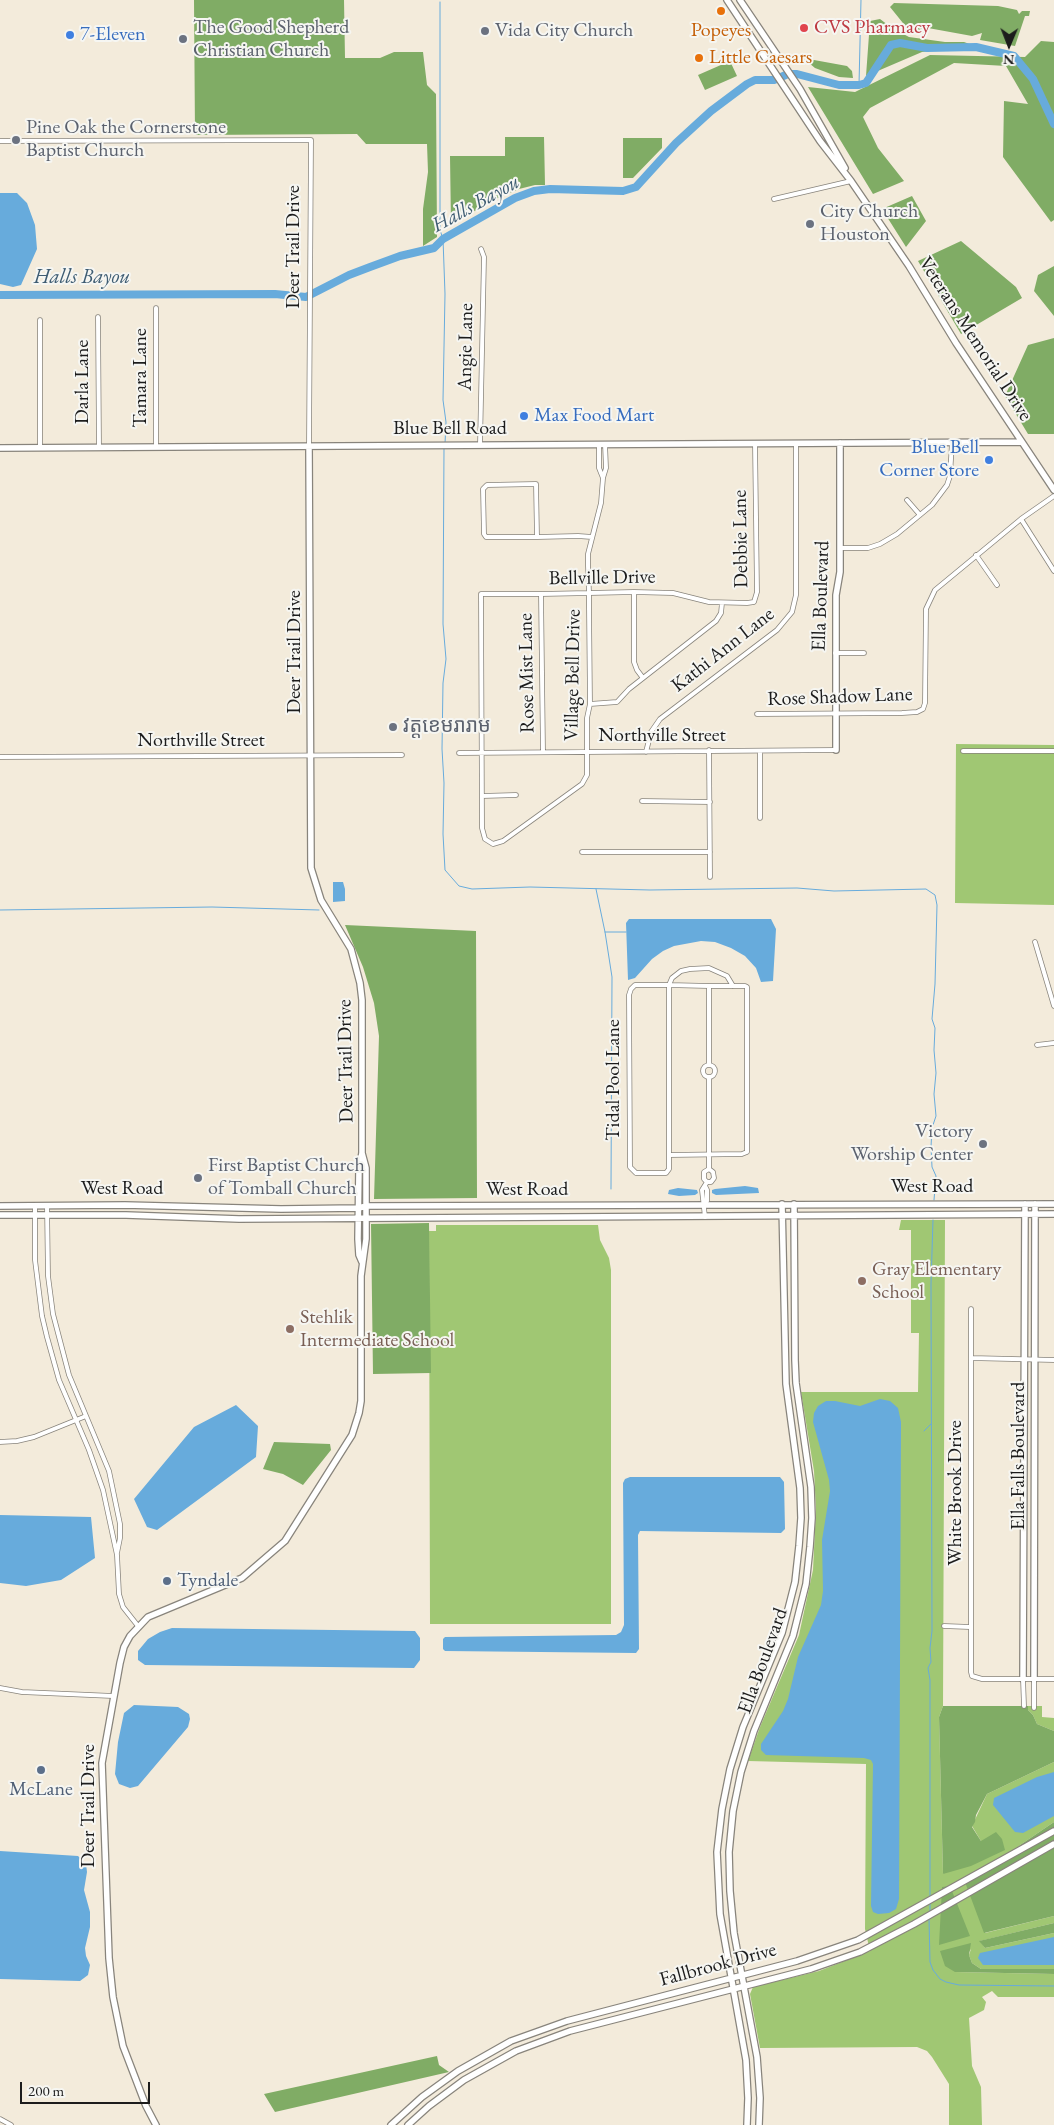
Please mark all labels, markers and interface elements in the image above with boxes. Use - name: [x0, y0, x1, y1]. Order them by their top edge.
- marker: Popeyes: [715, 5, 727, 17]
- place label: The Good Shepherd Christian Church: [193, 16, 349, 63]
- place label: CVS Pharmacy: [814, 16, 930, 40]
- place label: Vida City Church: [495, 19, 633, 43]
- place label: Popeyes: [691, 19, 751, 43]
- north arrow: [984, 20, 1034, 70]
- marker: CVS Pharmacy: [798, 22, 810, 34]
- place label: 7-Eleven: [80, 23, 146, 47]
- marker: Vida City Church: [479, 25, 491, 37]
- marker: 7-Eleven: [64, 29, 76, 41]
- marker: The Good Shepherd Christian Church: [177, 33, 189, 45]
- place label: Little Caesars: [709, 46, 812, 70]
- text: N: [1003, 51, 1015, 69]
- marker: Little Caesars: [693, 52, 705, 64]
- place label: Pine Oak the Cornerstone Baptist Church: [26, 116, 226, 163]
- marker: Pine Oak the Cornerstone Baptist Church: [10, 134, 22, 146]
- water label: Halls Bayou: [428, 170, 524, 238]
- street label: Deer Trail Drive: [282, 185, 306, 309]
- place label: City Church Houston: [820, 200, 918, 247]
- marker: City Church Houston: [804, 218, 816, 230]
- street label: Veterans Memorial Drive: [913, 252, 1037, 426]
- water label: Halls Bayou: [34, 264, 130, 290]
- street label: Angie Lane: [453, 303, 479, 391]
- street label: Tamara Lane: [129, 328, 153, 428]
- street label: Darla Lane: [71, 340, 95, 424]
- place label: Max Food Mart: [534, 404, 654, 428]
- marker: Max Food Mart: [518, 410, 530, 422]
- street label: Blue Bell Road: [393, 417, 507, 441]
- place label: Blue Bell Corner Store: [879, 436, 979, 483]
- marker: Blue Bell Corner Store: [983, 454, 995, 466]
- street label: Debbie Lane: [728, 490, 754, 588]
- street label: Ella Boulevard: [807, 540, 835, 652]
- street label: Bellville Drive: [548, 565, 656, 591]
- street label: Deer Trail Drive: [283, 590, 307, 714]
- street label: Kathi Ann Lane: [667, 602, 779, 698]
- street label: Village Bell Drive: [560, 609, 586, 741]
- street label: Rose Mist Lane: [514, 613, 540, 733]
- street label: Rose Shadow Lane: [767, 682, 913, 712]
- place label: វត្តខេមរារាម: [403, 715, 491, 739]
- marker: វត្តខេមរារាម: [387, 721, 399, 733]
- street label: Northville Street: [598, 724, 726, 748]
- street label: Northville Street: [137, 729, 265, 753]
- street label: Deer Trail Drive: [333, 999, 359, 1123]
- street label: Tidal Pool Lane: [602, 1019, 626, 1141]
- place label: Victory Worship Center: [851, 1120, 973, 1167]
- marker: Victory Worship Center: [977, 1138, 989, 1150]
- place label: First Baptist Church of Tomball Church: [208, 1154, 365, 1201]
- marker: First Baptist Church of Tomball Church: [192, 1172, 204, 1184]
- street label: West Road: [891, 1175, 973, 1199]
- street label: West Road: [81, 1177, 163, 1201]
- street label: West Road: [486, 1178, 568, 1202]
- place label: Gray Elementary School: [872, 1258, 1001, 1305]
- marker: Gray Elementary School: [856, 1275, 868, 1287]
- place label: Stehlik Intermediate School: [300, 1306, 454, 1353]
- marker: Stehlik Intermediate School: [284, 1323, 296, 1335]
- street label: Ella Falls Boulevard: [1007, 1382, 1031, 1530]
- street label: White Brook Drive: [944, 1420, 968, 1566]
- place label: Tyndale: [177, 1569, 238, 1593]
- marker: Tyndale: [161, 1575, 173, 1587]
- street label: Ella Boulevard: [733, 1605, 793, 1717]
- street label: Deer Trail Drive: [77, 1744, 101, 1868]
- marker: McLane: [35, 1764, 47, 1776]
- place label: McLane: [9, 1778, 73, 1802]
- street label: Fallbrook Drive: [657, 1938, 779, 1992]
- scale bar: [22, 2072, 152, 2104]
- text: 200 m: [28, 2081, 64, 2100]

